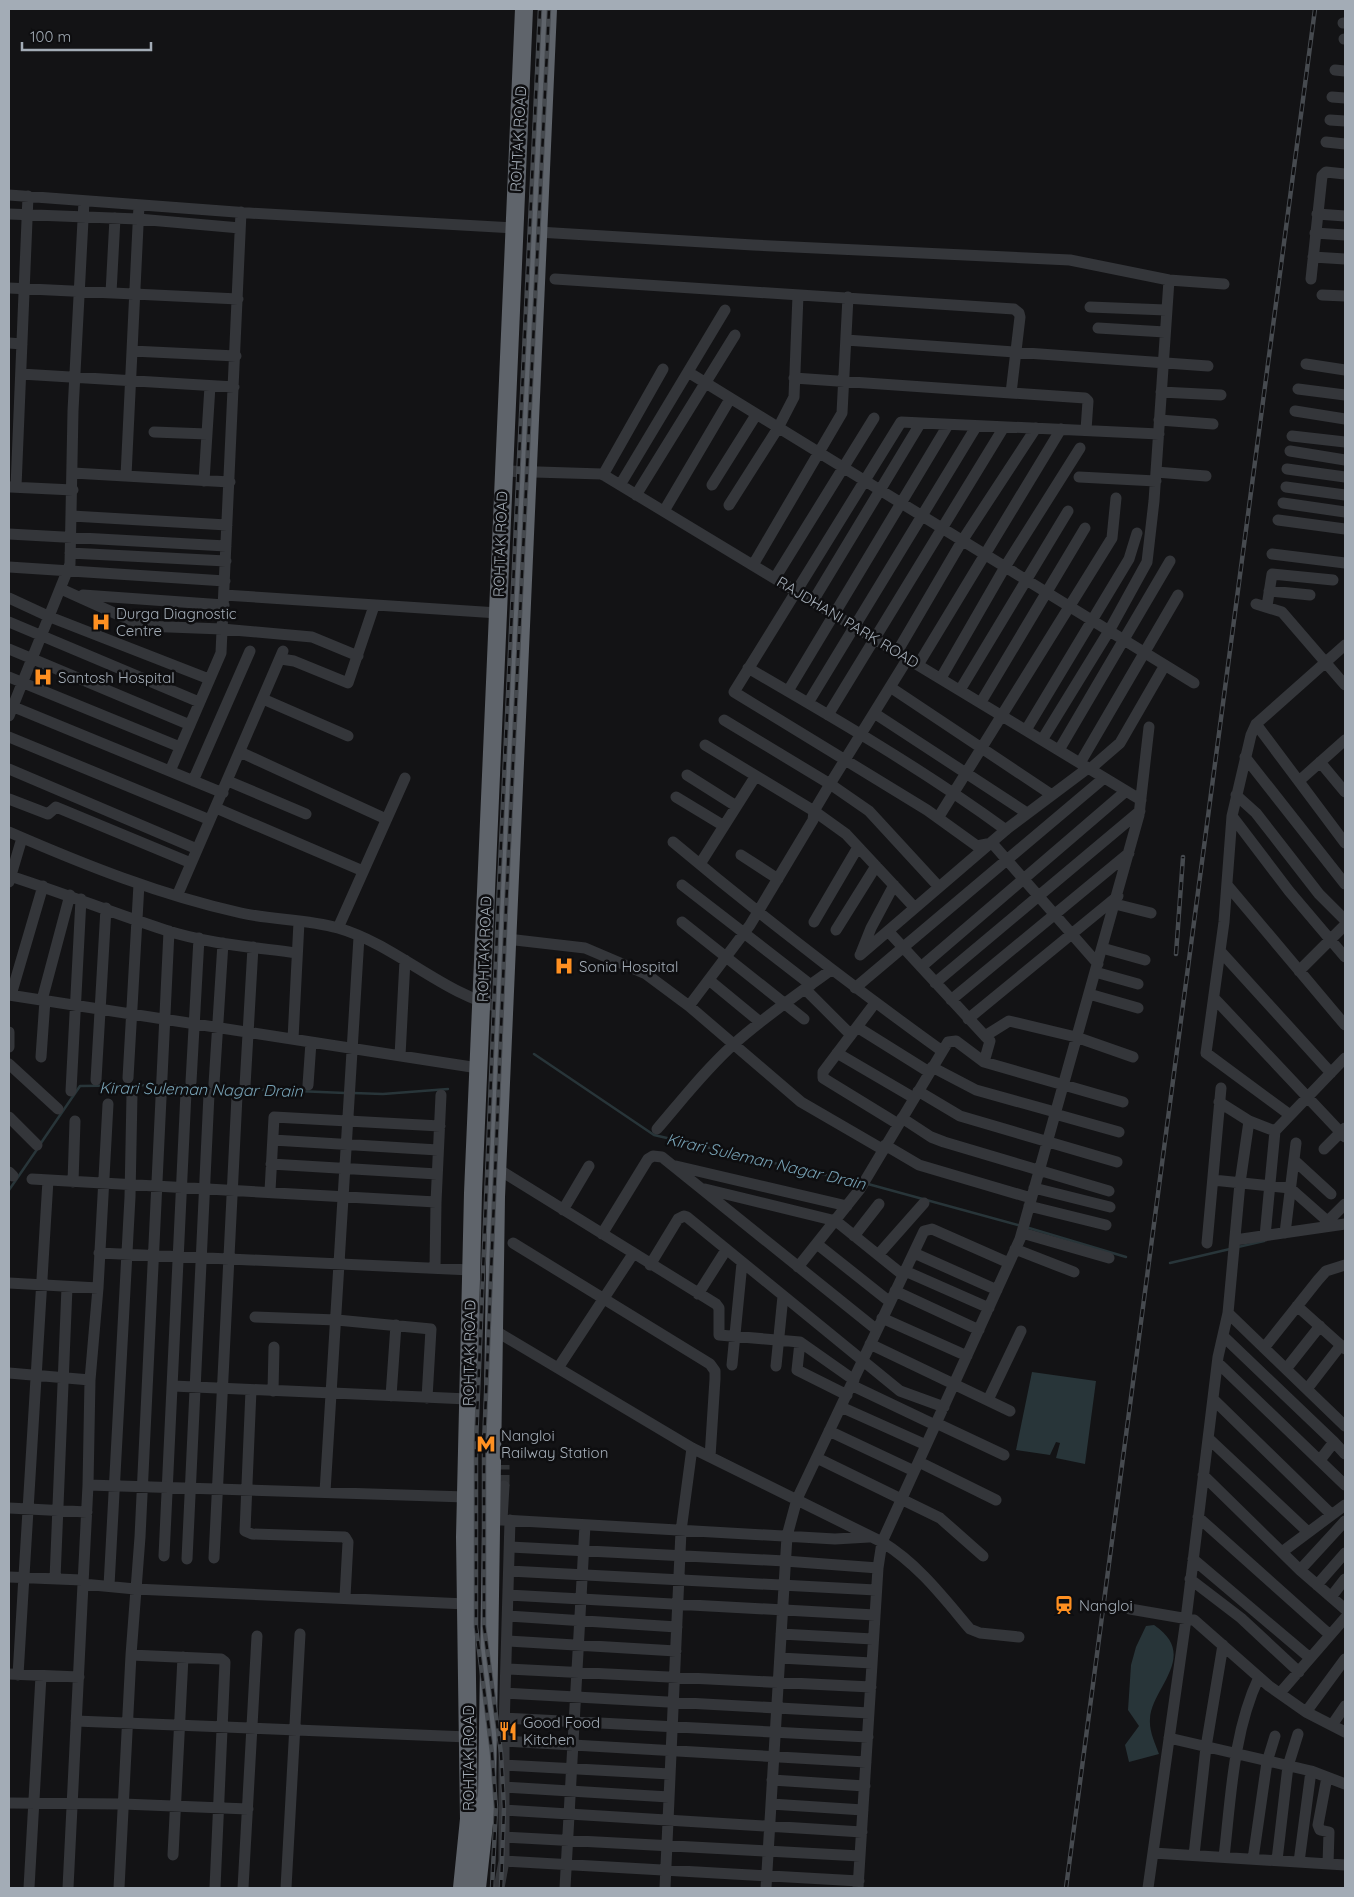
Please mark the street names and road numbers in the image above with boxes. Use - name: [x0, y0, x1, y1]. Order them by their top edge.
- street label: ROHTAK ROAD: [506, 85, 530, 193]
- street label: ROHTAK ROAD: [489, 490, 511, 597]
- street label: RAJDHANI PARK ROAD: [773, 572, 923, 672]
- street label: ROHTAK ROAD: [473, 895, 495, 1002]
- street label: ROHTAK ROAD: [459, 1300, 479, 1406]
- street label: ROHTAK ROAD: [459, 1705, 478, 1811]

